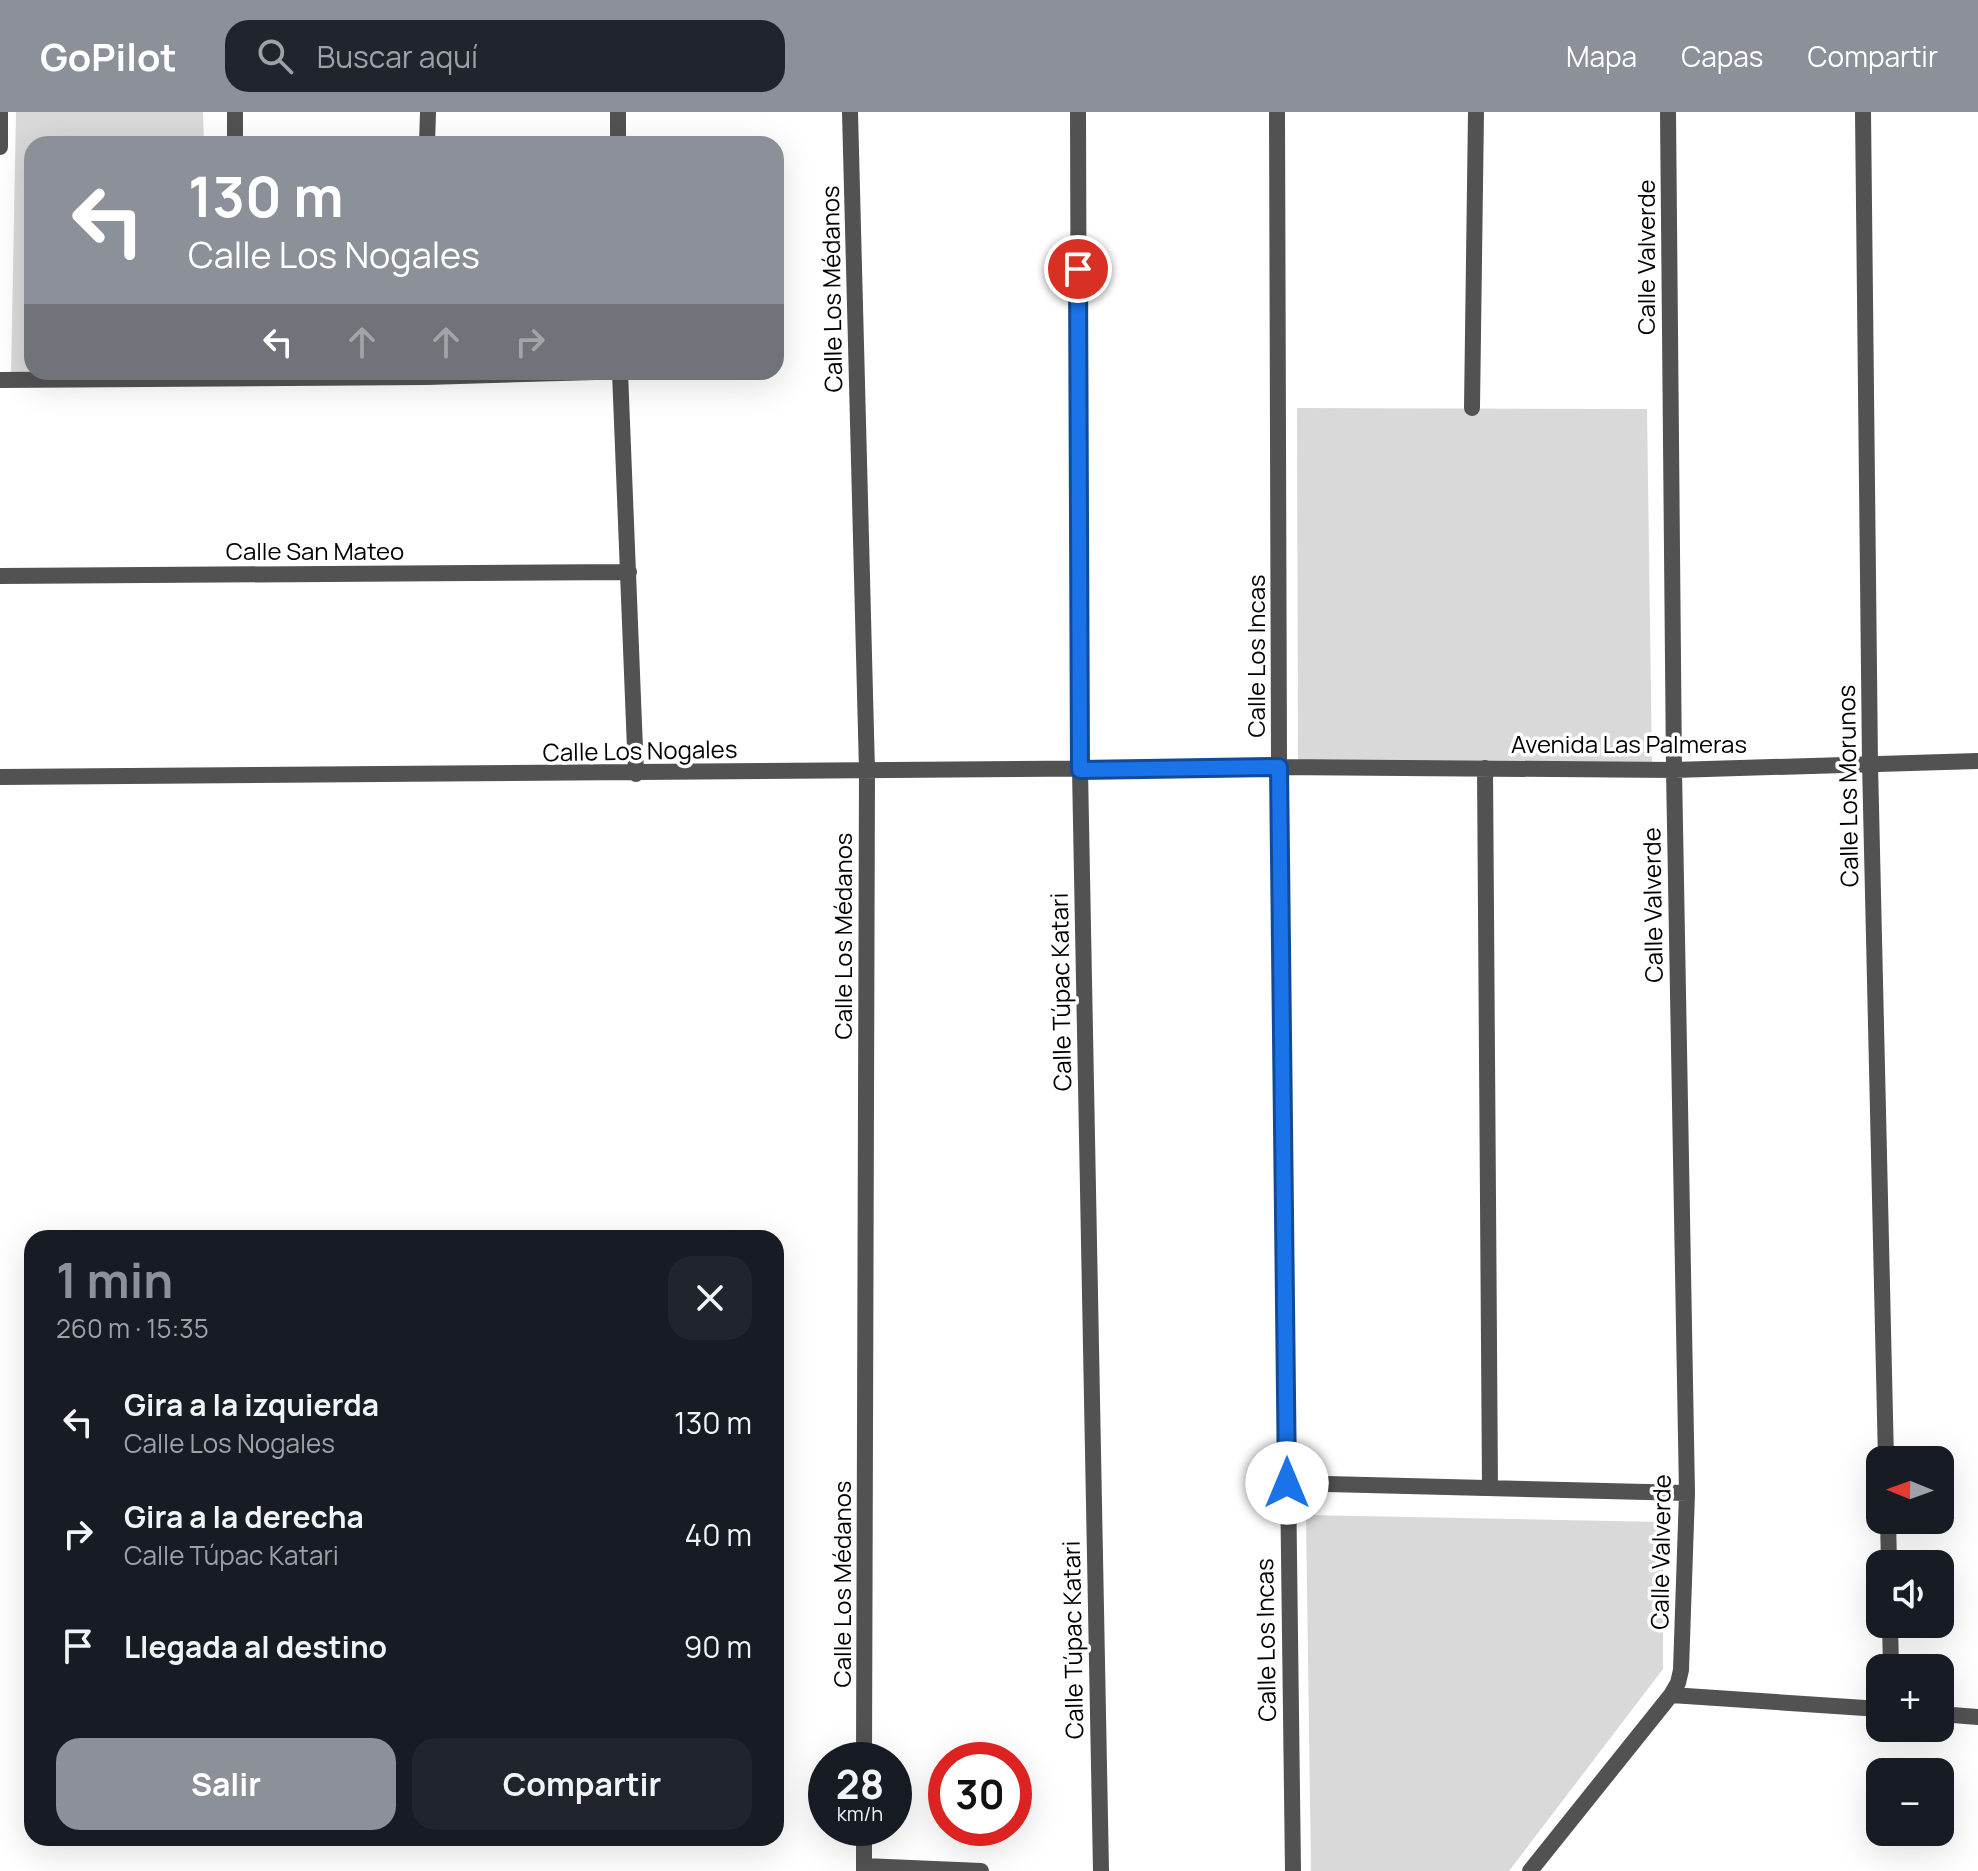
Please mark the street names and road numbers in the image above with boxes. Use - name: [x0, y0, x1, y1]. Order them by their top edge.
- street label: Calle Valverde: [1629, 179, 1662, 335]
- street label: Calle Los Médanos: [813, 185, 849, 393]
- street label: Calle San Mateo: [226, 534, 404, 567]
- street label: Calle Los Incas: [1239, 574, 1272, 738]
- street label: Calle Los Morunos: [1829, 685, 1865, 887]
- street label: Avenida Las Palmeras: [1511, 727, 1747, 760]
- street label: Calle Los Nogales: [542, 732, 738, 768]
- street label: Calle Valverde: [1634, 827, 1670, 983]
- street label: Calle Los Médanos: [826, 833, 859, 1039]
- street label: Calle Túpac Katari: [1042, 893, 1078, 1091]
- street label: Calle Valverde: [1642, 1474, 1678, 1630]
- street label: Calle Los Médanos: [825, 1481, 858, 1687]
- street label: Calle Túpac Katari: [1054, 1541, 1090, 1739]
- street label: Calle Los Incas: [1247, 1558, 1283, 1722]

